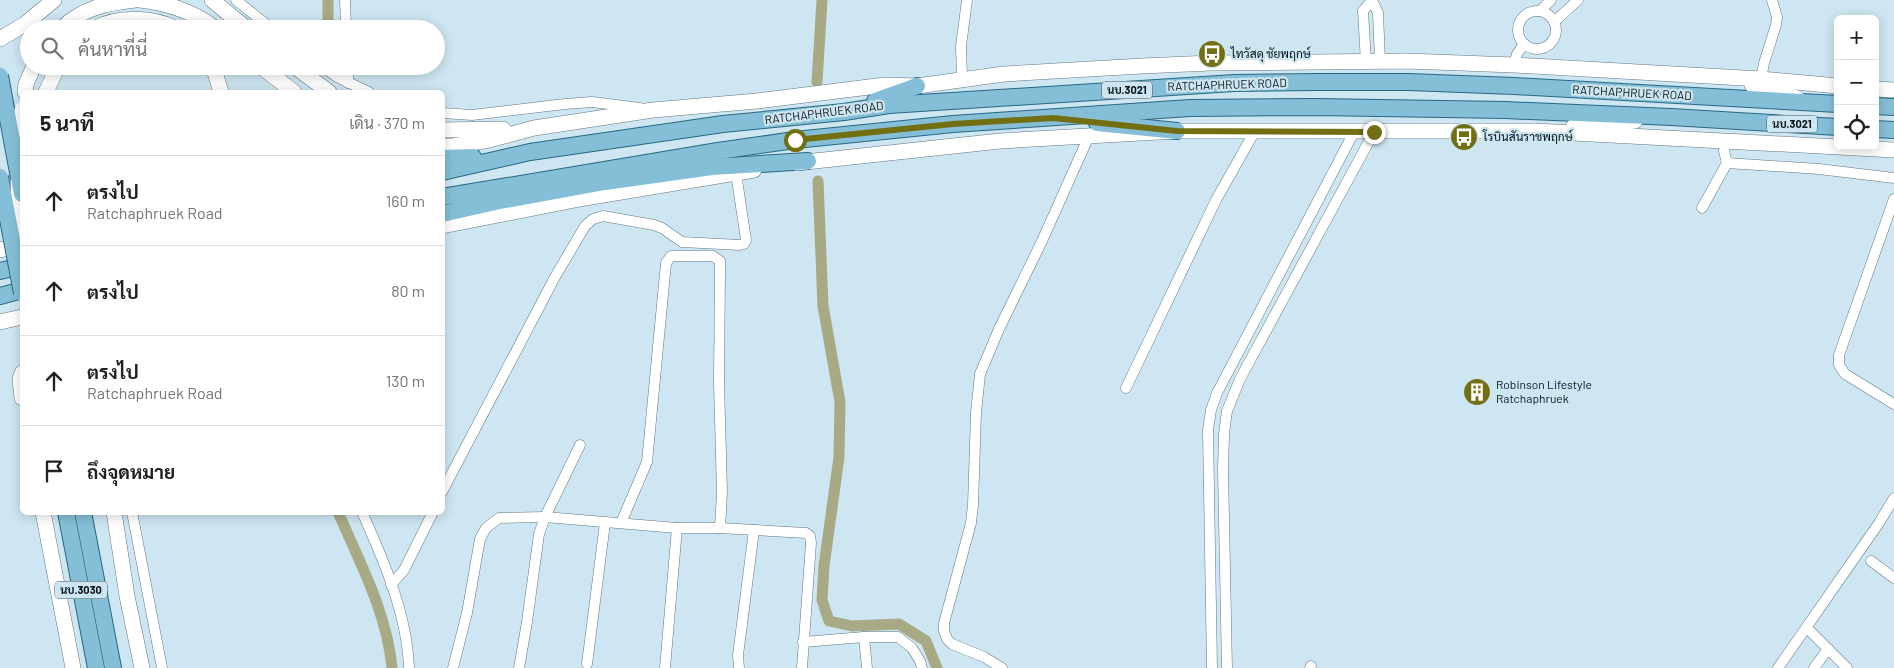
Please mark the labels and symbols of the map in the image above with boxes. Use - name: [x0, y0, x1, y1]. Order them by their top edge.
- bus stop icon: ไทวัสดุ ชัยพฤกษ์: [1197, 39, 1227, 69]
- place label: ไทวัสดุ ชัยพฤกษ์: [1230, 46, 1312, 63]
- street label: RATCHAPHRUEK ROAD: [1167, 75, 1287, 93]
- road number: นบ.3021: [1102, 82, 1152, 98]
- street label: RATCHAPHRUEK ROAD: [1572, 82, 1692, 102]
- street label: RATCHAPHRUEK ROAD: [764, 98, 884, 126]
- road number: นบ.3021: [1767, 116, 1817, 132]
- route end: [1363, 121, 1386, 144]
- bus stop icon: โรบินสันราชพฤกษ์: [1449, 122, 1479, 152]
- route start: [784, 129, 807, 152]
- place label: โรบินสันราชพฤกษ์: [1482, 129, 1574, 144]
- building icon: Robinson Lifestyle Ratchaphruek: [1462, 377, 1492, 407]
- place label: Robinson Lifestyle Ratchaphruek: [1496, 377, 1592, 405]
- road number: นบ.3030: [55, 582, 107, 598]

